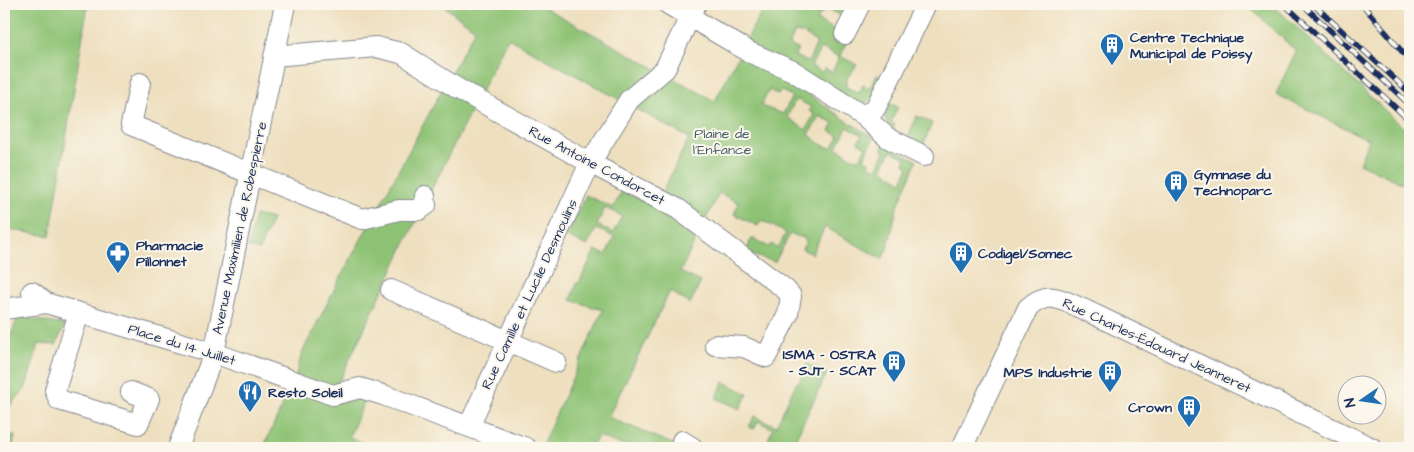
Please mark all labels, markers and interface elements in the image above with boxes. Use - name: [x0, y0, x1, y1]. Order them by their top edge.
- place label: Centre Technique Municipal de Poissy: [1130, 28, 1253, 64]
- building icon: Centre Technique Municipal de Poissy: [1099, 32, 1125, 66]
- street label: Avenue Maximilien de Robespierre: [208, 119, 272, 337]
- street label: Rue Antoine Condorcet: [525, 121, 669, 210]
- park label: Plaine de l'Enfance: [693, 124, 752, 160]
- place label: Gymnase du Technoparc: [1193, 165, 1273, 201]
- building icon: Gymnase du Technoparc: [1163, 169, 1189, 203]
- street label: Rue Camille et Lucile Desmoulins: [477, 196, 583, 393]
- place label: Pharmacie Pillonnet: [136, 236, 204, 272]
- pharmacy icon: Pharmacie Pillonnet: [105, 240, 131, 274]
- building icon: Codigel/Somec: [948, 240, 974, 274]
- place label: Codigel/Somec: [978, 244, 1073, 265]
- street label: Rue Charles-Édouard Jeanneret: [1059, 293, 1254, 399]
- street label: Place du 14 Juillet: [126, 319, 238, 371]
- place label: ISMA - OSTRA - SJT - SCAT: [783, 345, 877, 381]
- building icon: ISMA - OSTRA - SJT - SCAT: [881, 349, 907, 383]
- building icon: MPS Industrie: [1097, 359, 1123, 393]
- place label: MPS Industrie: [1003, 363, 1092, 383]
- north arrow: [1336, 374, 1386, 424]
- restaurant icon: Resto Soleil: [237, 379, 263, 413]
- place label: Resto Soleil: [268, 383, 343, 403]
- building icon: Crown: [1176, 394, 1202, 428]
- text: N: [1340, 396, 1361, 409]
- place label: Crown: [1128, 398, 1172, 418]

